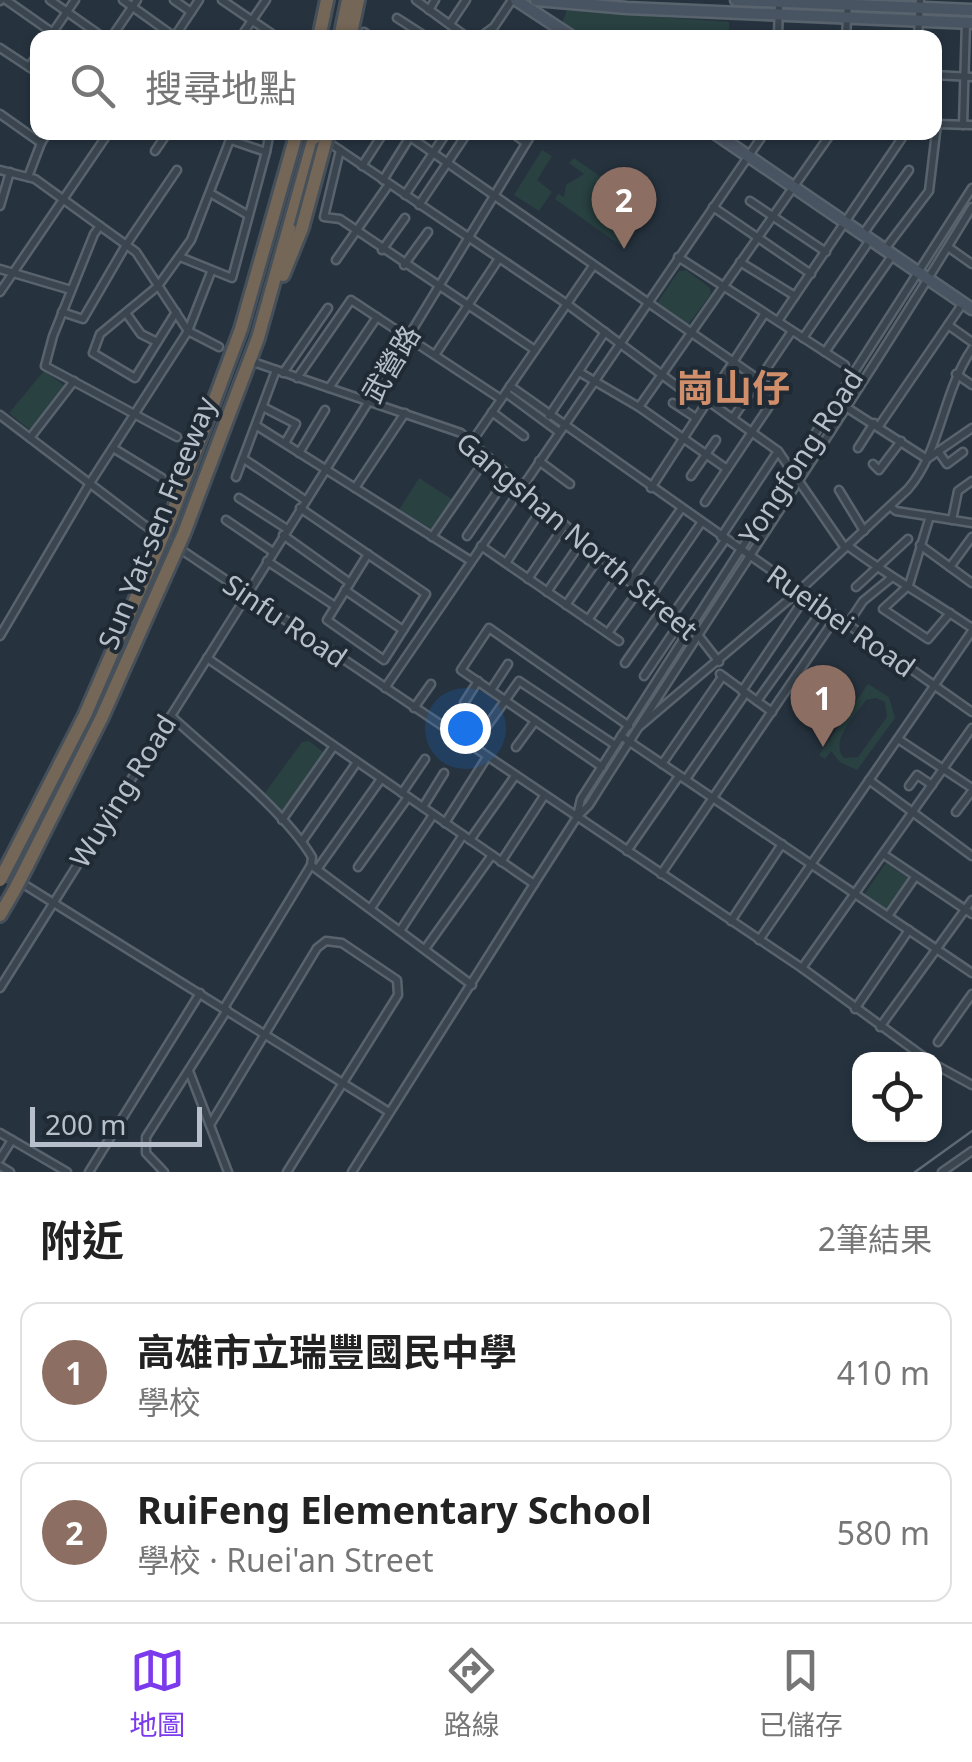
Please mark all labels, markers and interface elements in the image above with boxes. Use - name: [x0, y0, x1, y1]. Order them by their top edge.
- search box: [30, 30, 942, 140]
- icon: search: [65, 58, 120, 113]
- text: 搜尋地點: [145, 61, 297, 113]
- pin: 2: [592, 166, 656, 249]
- street label: 武營路: [352, 318, 428, 409]
- district label: 崗山仔: [676, 361, 790, 413]
- street label: Yongfong Road: [729, 362, 871, 551]
- street label: Sun Yat-sen Freeway: [88, 390, 224, 654]
- street label: Gangshan North Street: [449, 423, 706, 648]
- street label: Rueibei Road: [760, 555, 923, 685]
- street label: Sinfu Road: [216, 565, 355, 675]
- pin: 1: [790, 664, 856, 747]
- your location: [440, 703, 491, 754]
- street label: Wuying Road: [60, 707, 184, 874]
- map controls: [852, 1052, 942, 1142]
- button: locate: [852, 1052, 942, 1142]
- scale bar: [30, 1102, 202, 1146]
- text: 200 m: [45, 1105, 127, 1143]
- text: 附近: [40, 1211, 124, 1268]
- text: 2筆結果: [818, 1217, 932, 1260]
- text: 高雄市立瑞豐國民中學: [137, 1325, 517, 1377]
- text: 1: [65, 1351, 84, 1394]
- text: 410 m: [837, 1351, 930, 1394]
- text: 學校: [137, 1380, 201, 1423]
- text: RuiFeng Elementary School: [137, 1483, 652, 1535]
- text: 2: [65, 1511, 84, 1554]
- text: 580 m: [837, 1511, 930, 1554]
- text: 學校 · Ruei'an Street: [137, 1538, 434, 1581]
- tab: 地圖: [129, 1643, 185, 1743]
- tab: 路線: [444, 1643, 500, 1743]
- tab: 已儲存: [759, 1643, 843, 1743]

